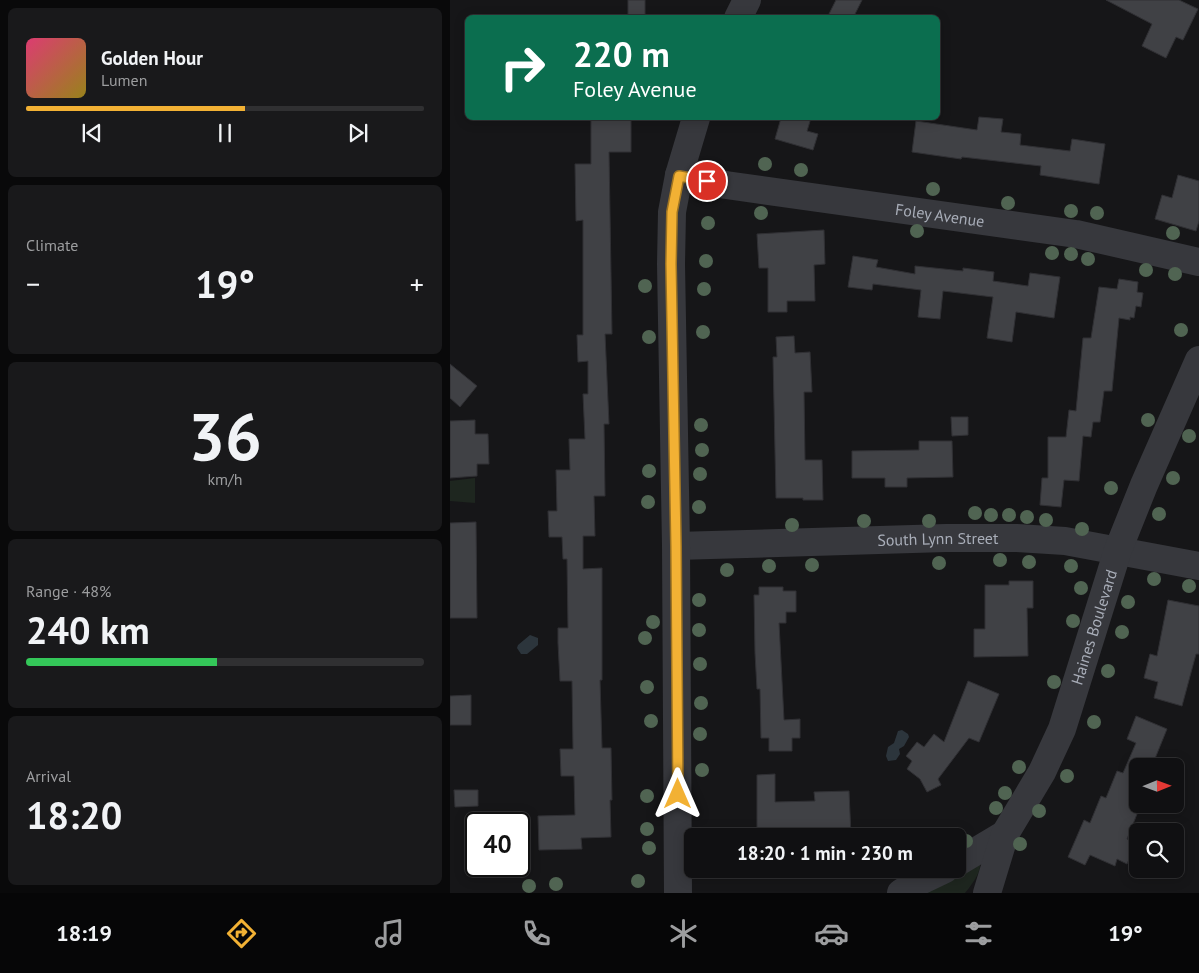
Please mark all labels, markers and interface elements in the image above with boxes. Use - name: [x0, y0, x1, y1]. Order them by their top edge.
- text: 220 m: [573, 31, 670, 77]
- icon: right: [490, 35, 555, 100]
- text: Golden Hour: [101, 46, 203, 70]
- text: Lumen: [101, 70, 147, 90]
- text: Foley Avenue: [573, 75, 697, 103]
- icon: previous: [78, 119, 106, 147]
- icon: pause: [211, 119, 239, 147]
- icon: next: [344, 119, 372, 147]
- pin: [686, 160, 728, 202]
- icon: arrive: [693, 167, 721, 195]
- street label: Foley Avenue: [894, 199, 986, 231]
- text: Climate: [26, 235, 78, 255]
- text: 19°: [195, 259, 255, 308]
- text: −: [26, 265, 40, 302]
- text: +: [410, 265, 424, 302]
- text: 36: [188, 394, 262, 478]
- text: km/h: [207, 469, 243, 489]
- street label: South Lynn Street: [877, 528, 999, 550]
- street label: Haines Boulevard: [1066, 567, 1121, 687]
- text: Range · 48%: [26, 581, 111, 601]
- text: 240 km: [26, 605, 150, 654]
- north arrow: [1129, 758, 1184, 812]
- map controls: [1129, 758, 1184, 878]
- text: Arrival: [26, 766, 71, 786]
- position arrow: [651, 767, 703, 819]
- text: 18:20: [26, 790, 122, 839]
- speed limit sign: 40: [465, 812, 530, 877]
- button: search: [1129, 823, 1184, 878]
- text: 18:20 · 1 min · 230 m: [737, 841, 913, 865]
- icon: directions: [224, 916, 259, 951]
- icon: music: [372, 916, 407, 951]
- icon: phone: [519, 916, 554, 951]
- icon: climate: [666, 916, 701, 951]
- icon: car: [814, 916, 849, 951]
- icon: filters: [961, 916, 996, 951]
- text: 18:19: [56, 919, 112, 947]
- text: 19°: [1108, 919, 1143, 947]

